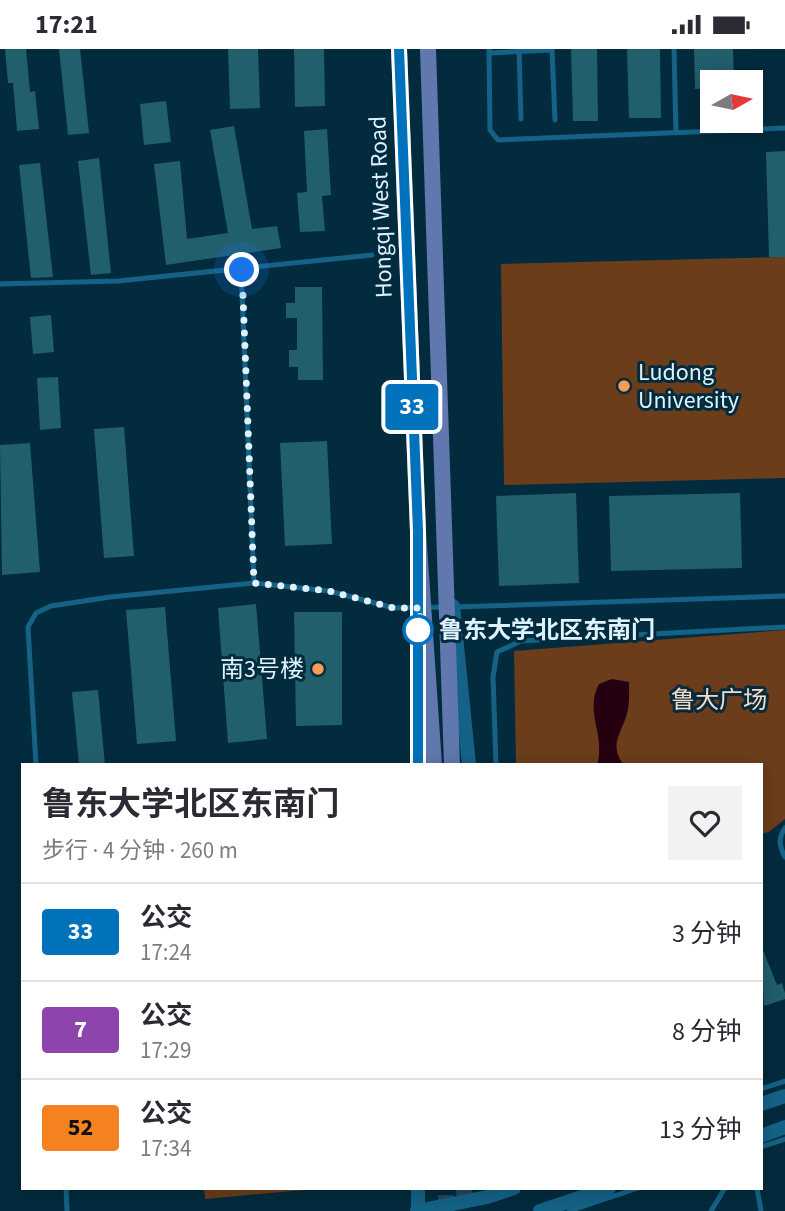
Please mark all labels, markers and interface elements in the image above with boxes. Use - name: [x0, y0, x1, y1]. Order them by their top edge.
- text: 17:21: [35, 6, 98, 43]
- north arrow: [700, 70, 763, 133]
- map controls: [700, 70, 763, 133]
- street label: Hongqi West Road: [360, 115, 402, 299]
- your location: [224, 252, 259, 287]
- place label: Ludong University: [638, 355, 739, 418]
- marker: Ludong University: [616, 378, 632, 394]
- line badge: 33: [380, 384, 444, 430]
- text: 33: [399, 389, 425, 424]
- place label: 鲁东大学北区东南门: [439, 613, 655, 648]
- marker: 鲁东大学北区东南门: [403, 615, 433, 645]
- place label: 南3号楼: [220, 652, 304, 687]
- marker: 南3号楼: [310, 661, 326, 677]
- park label: 鲁大广场: [671, 683, 767, 718]
- text: 鲁东大学北区东南门: [42, 781, 339, 828]
- button: heart: [668, 786, 742, 860]
- text: 步行 · 4 分钟 · 260 m: [42, 834, 238, 867]
- text: 公交: [140, 899, 192, 936]
- text: 33: [68, 914, 93, 949]
- text: 3 分钟: [672, 915, 742, 952]
- text: 17:24: [140, 936, 191, 969]
- text: 公交: [140, 997, 192, 1034]
- text: 7: [74, 1012, 87, 1047]
- text: 8 分钟: [672, 1013, 742, 1050]
- text: 17:29: [140, 1034, 191, 1067]
- text: 公交: [140, 1095, 192, 1132]
- text: 52: [68, 1110, 93, 1145]
- text: 13 分钟: [659, 1111, 742, 1148]
- text: 17:34: [140, 1132, 191, 1165]

